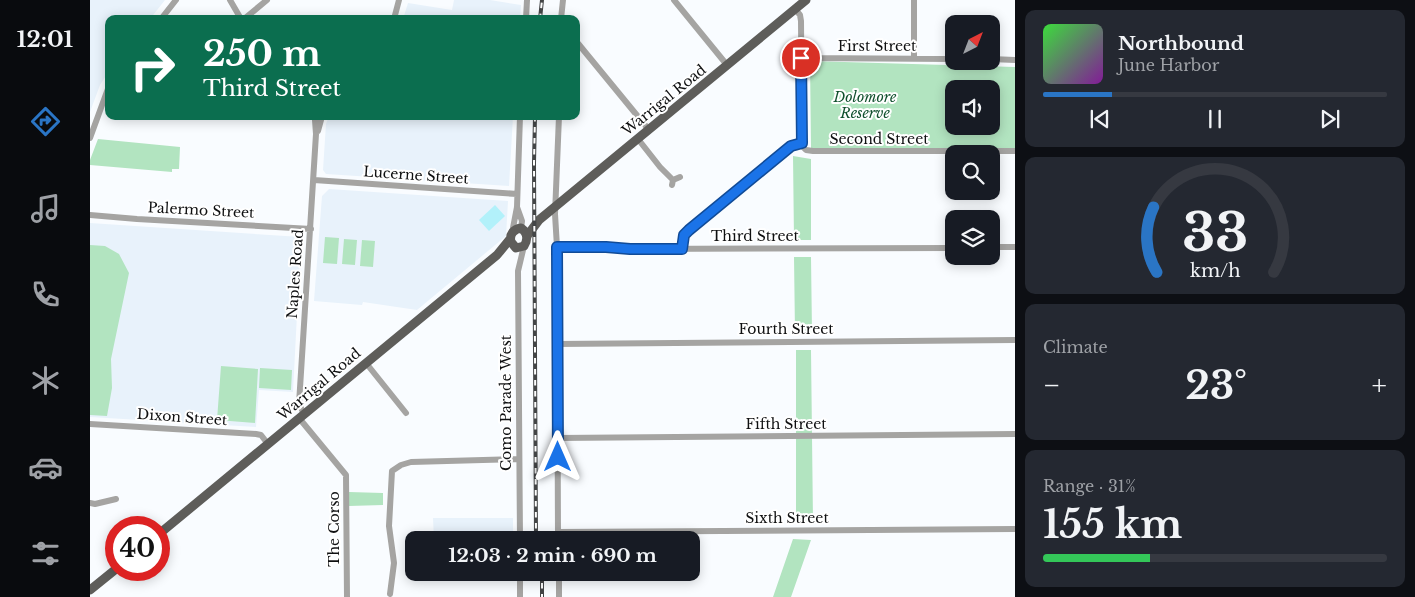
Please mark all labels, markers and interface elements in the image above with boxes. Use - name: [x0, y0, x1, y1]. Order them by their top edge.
- north arrow: [945, 15, 1000, 70]
- map controls: [945, 15, 1000, 265]
- text: 12:01: [17, 26, 73, 53]
- text: 250 m: [203, 32, 321, 75]
- text: Northbound: [1118, 32, 1244, 55]
- icon: right: [120, 35, 185, 100]
- pin: [780, 37, 822, 79]
- street label: First Street: [838, 37, 917, 55]
- icon: arrive: [787, 44, 815, 72]
- text: June Harbor: [1118, 55, 1219, 75]
- street label: Warrigal Road: [617, 60, 710, 140]
- text: Third Street: [203, 75, 341, 102]
- button: sound: [945, 80, 1000, 135]
- park label: Dolomore Reserve: [833, 88, 897, 122]
- icon: directions: [28, 104, 63, 139]
- icon: previous: [1086, 105, 1114, 133]
- icon: pause: [1201, 105, 1229, 133]
- icon: next: [1316, 105, 1344, 133]
- street label: Second Street: [830, 130, 929, 148]
- button: search: [945, 145, 1000, 200]
- street label: Lucerne Street: [363, 162, 470, 188]
- icon: music: [28, 191, 63, 226]
- street label: Palermo Street: [147, 198, 255, 222]
- text: 33: [1182, 201, 1248, 265]
- button: layers: [945, 210, 1000, 265]
- street label: Third Street: [711, 227, 800, 245]
- street label: Naples Road: [283, 228, 307, 319]
- text: km/h: [1190, 260, 1240, 282]
- icon: phone: [28, 277, 63, 312]
- street label: Fourth Street: [738, 320, 834, 338]
- street label: Como Parade West: [497, 334, 515, 471]
- text: Climate: [1043, 337, 1108, 357]
- street label: Warrigal Road: [273, 344, 365, 425]
- text: 23°: [1185, 362, 1247, 409]
- icon: climate: [28, 363, 63, 398]
- text: −: [1043, 368, 1061, 403]
- text: +: [1372, 368, 1387, 403]
- street label: Dixon Street: [136, 405, 228, 429]
- street label: Fifth Street: [746, 415, 827, 433]
- position arrow: [531, 430, 583, 482]
- icon: car: [28, 450, 63, 485]
- text: Range · 31%: [1043, 476, 1136, 496]
- street label: The Corso: [325, 491, 343, 567]
- text: 155 km: [1043, 501, 1182, 548]
- street label: Sixth Street: [745, 509, 829, 527]
- speed limit sign: 40: [105, 516, 170, 581]
- icon: filters: [28, 536, 63, 571]
- text: 12:03 · 2 min · 690 m: [448, 544, 657, 567]

